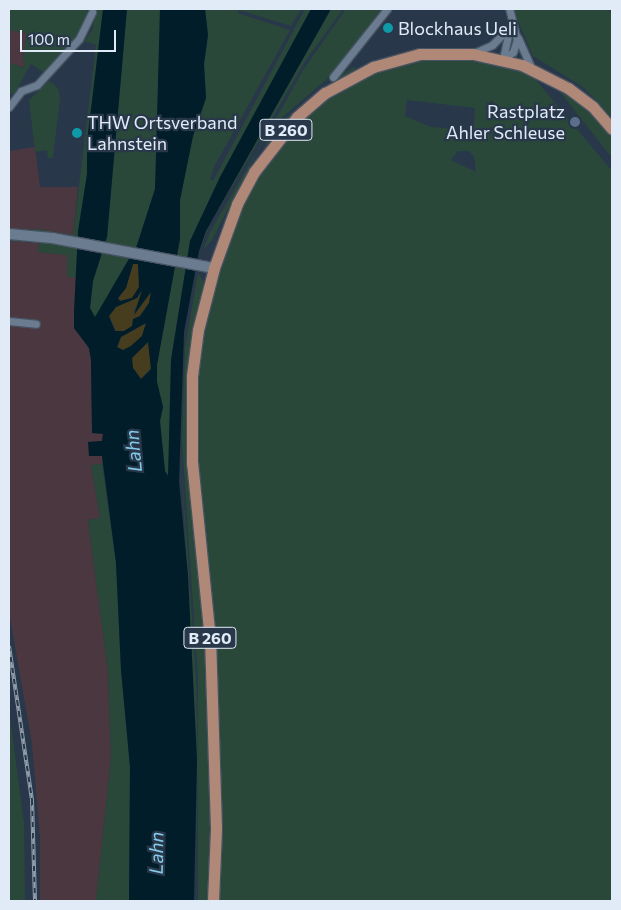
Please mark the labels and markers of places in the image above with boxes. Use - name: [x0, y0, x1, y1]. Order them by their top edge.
- place label: Blockhaus Ueli: [398, 17, 517, 39]
- marker: Blockhaus Ueli: [382, 22, 394, 34]
- place label: Rastplatz Ahler Schleuse: [446, 101, 565, 144]
- place label: THW Ortsverband Lahnstein: [87, 112, 237, 154]
- marker: Rastplatz Ahler Schleuse: [569, 116, 581, 128]
- marker: THW Ortsverband Lahnstein: [71, 127, 83, 139]

